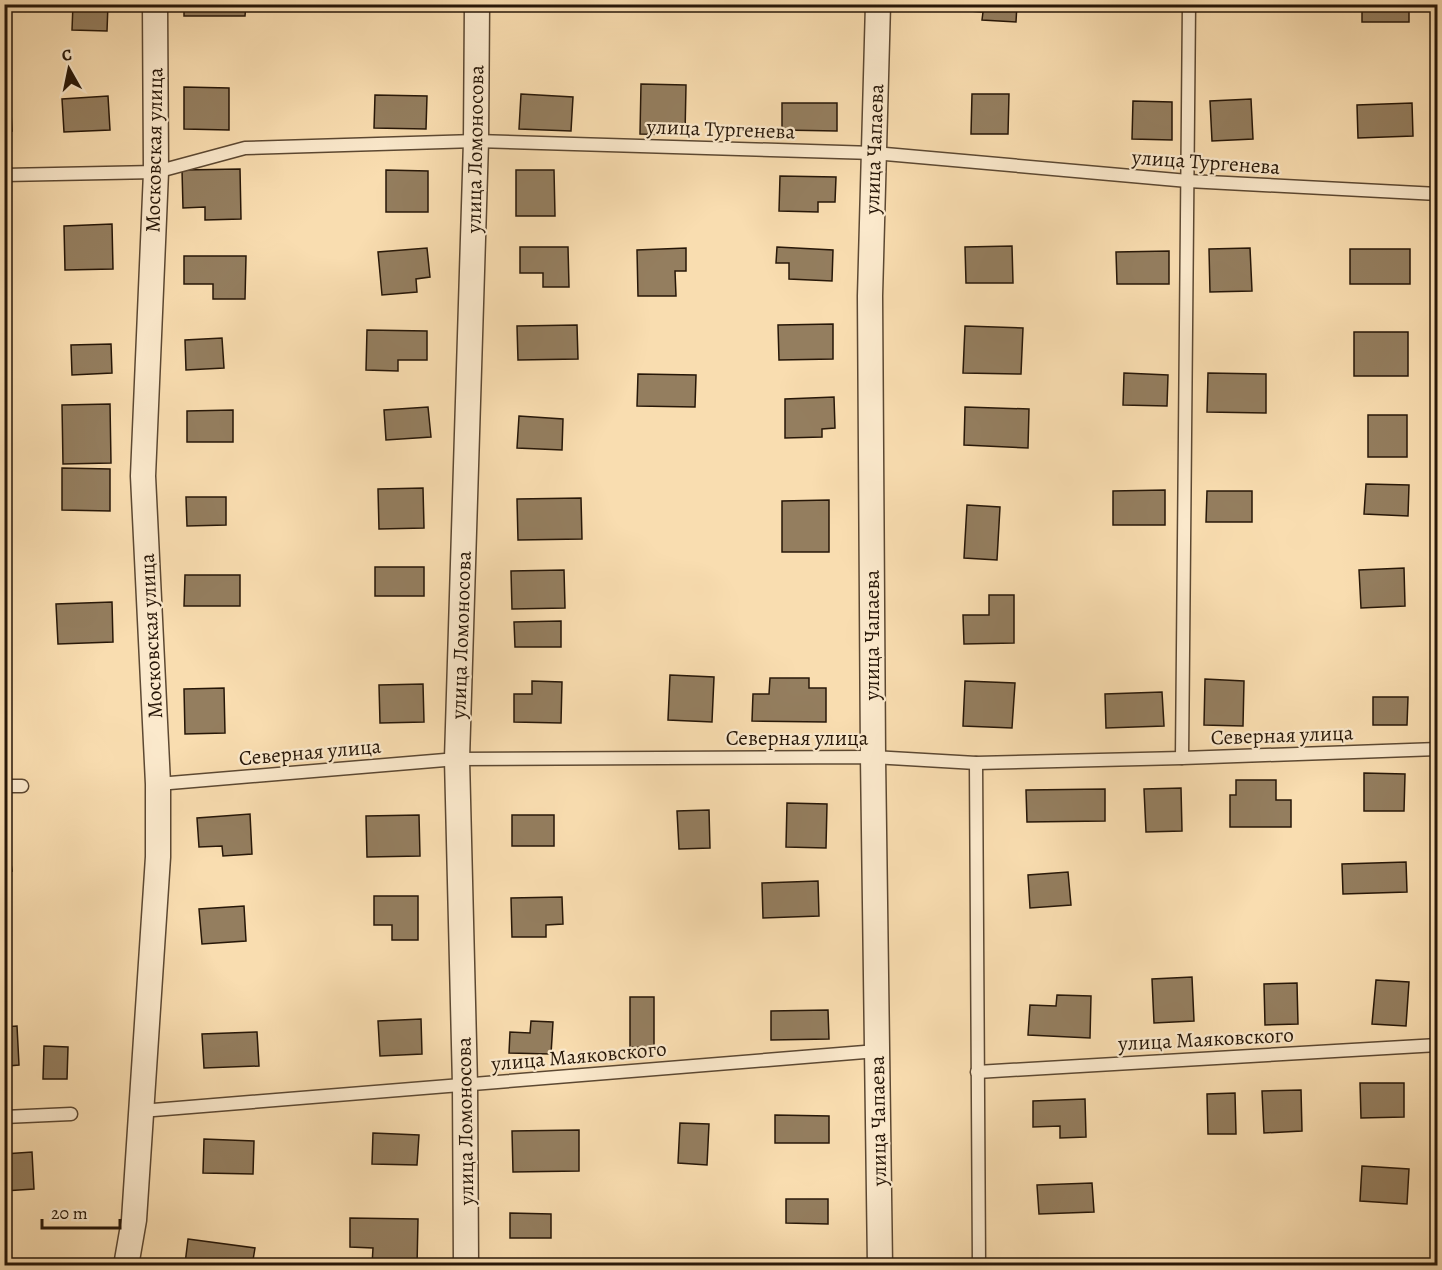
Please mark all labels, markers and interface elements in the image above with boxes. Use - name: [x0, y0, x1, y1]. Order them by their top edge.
- north arrow: [39, 39, 99, 99]
- text: С: [60, 44, 74, 67]
- street label: улица Ломоносова: [460, 64, 490, 234]
- street label: Московская улица: [139, 67, 169, 233]
- street label: улица Чапаева: [858, 83, 890, 216]
- street label: улица Тургенева: [645, 112, 796, 146]
- street label: улица Тургенева: [1130, 143, 1281, 181]
- street label: улица Ломоносова: [444, 550, 478, 721]
- street label: Московская улица: [133, 552, 169, 719]
- street label: улица Чапаева: [858, 569, 886, 701]
- street label: Северная улица: [1210, 719, 1354, 751]
- street label: Северная улица: [726, 724, 869, 752]
- street label: Северная улица: [238, 732, 383, 772]
- street label: улица Маяковского: [1116, 1020, 1295, 1058]
- street label: улица Маяковского: [489, 1034, 668, 1078]
- street label: улица Ломоносова: [450, 1036, 480, 1206]
- street label: улица Чапаева: [863, 1055, 893, 1187]
- scale bar: [42, 1192, 120, 1230]
- text: 20 m: [51, 1201, 88, 1225]

